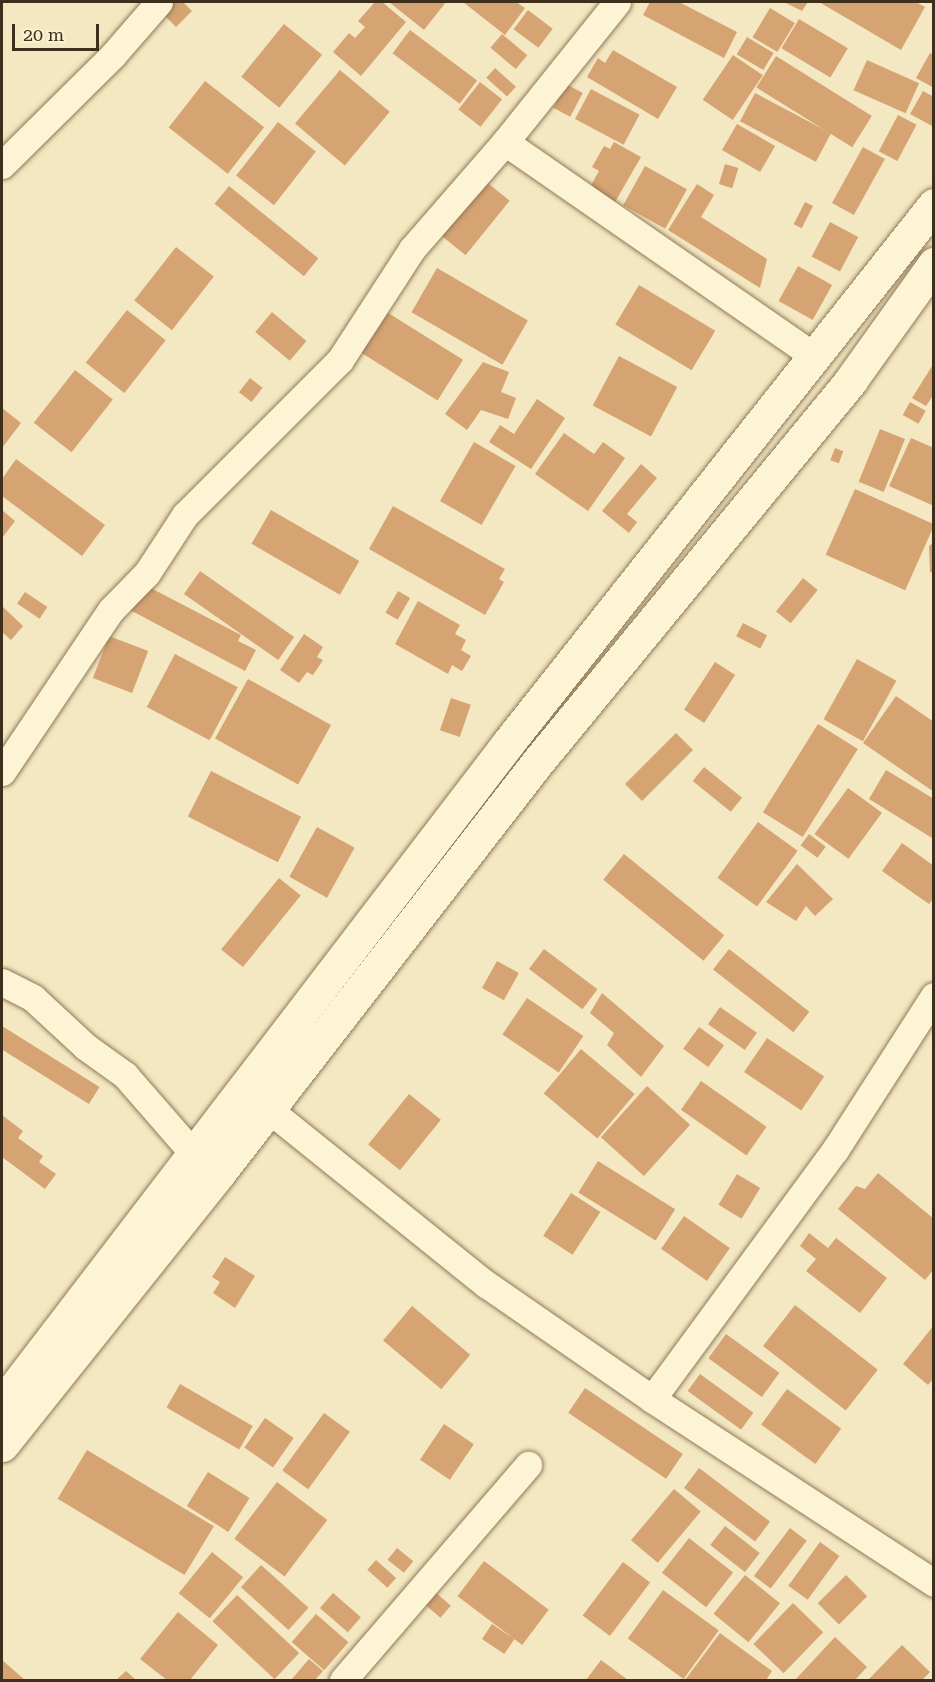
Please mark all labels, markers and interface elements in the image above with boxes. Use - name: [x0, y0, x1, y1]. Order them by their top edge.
- scale bar: [15, 12, 102, 50]
- text: 20 m: [23, 24, 64, 45]

